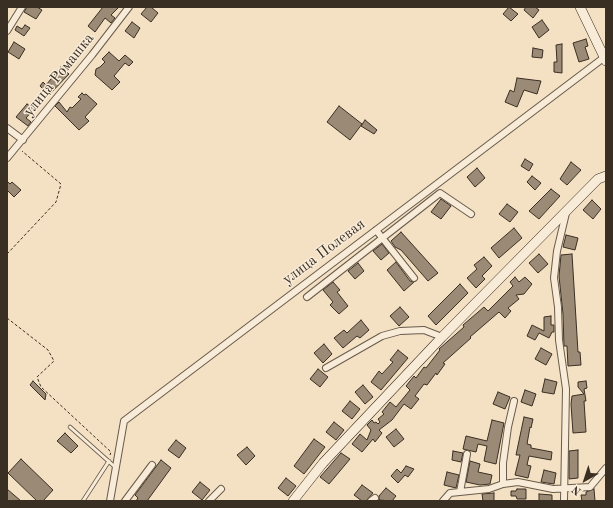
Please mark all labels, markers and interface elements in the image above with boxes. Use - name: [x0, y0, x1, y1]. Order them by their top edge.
- street label: улица Ромашка: [20, 30, 98, 120]
- street label: улица Полевая: [279, 215, 369, 289]
- north arrow: [565, 460, 605, 500]
- text: N: [570, 483, 584, 497]

